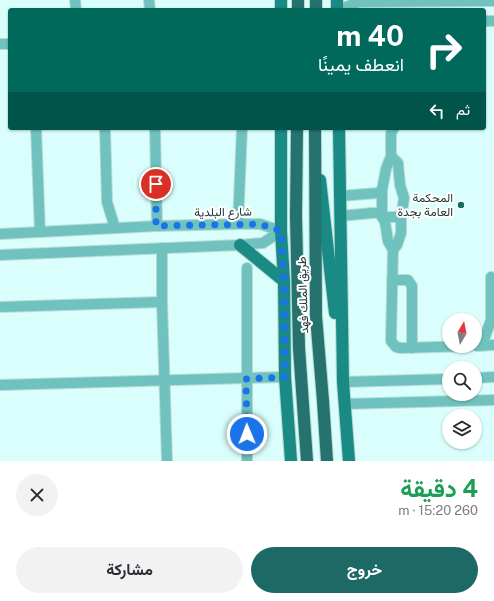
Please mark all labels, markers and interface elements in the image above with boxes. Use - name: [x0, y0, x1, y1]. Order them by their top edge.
- text: 40 m: [336, 19, 404, 52]
- icon: right: [418, 24, 470, 76]
- text: انعطف يمينًا: [318, 54, 404, 75]
- icon: left: [426, 100, 448, 122]
- text: ثم: [456, 101, 470, 118]
- pin: [139, 167, 173, 201]
- icon: arrive: [145, 173, 167, 195]
- place label: المحكمة العامة بجدة: [398, 191, 453, 219]
- marker: المحكمة العامة بجدة: [456, 200, 466, 210]
- street label: شارع البلدية: [194, 204, 252, 222]
- street label: طريق الملك فهد: [295, 256, 312, 334]
- north arrow: [442, 313, 482, 353]
- map controls: [442, 313, 482, 449]
- button: search: [442, 361, 482, 401]
- button: layers: [442, 409, 482, 449]
- position arrow: [226, 413, 268, 455]
- button: close: [16, 474, 58, 516]
- text: 4 دقيقة: [400, 474, 478, 502]
- text: 260 m · 15:20: [398, 503, 478, 518]
- button: مشاركة: [16, 547, 243, 593]
- button: خروج: [251, 547, 478, 593]

